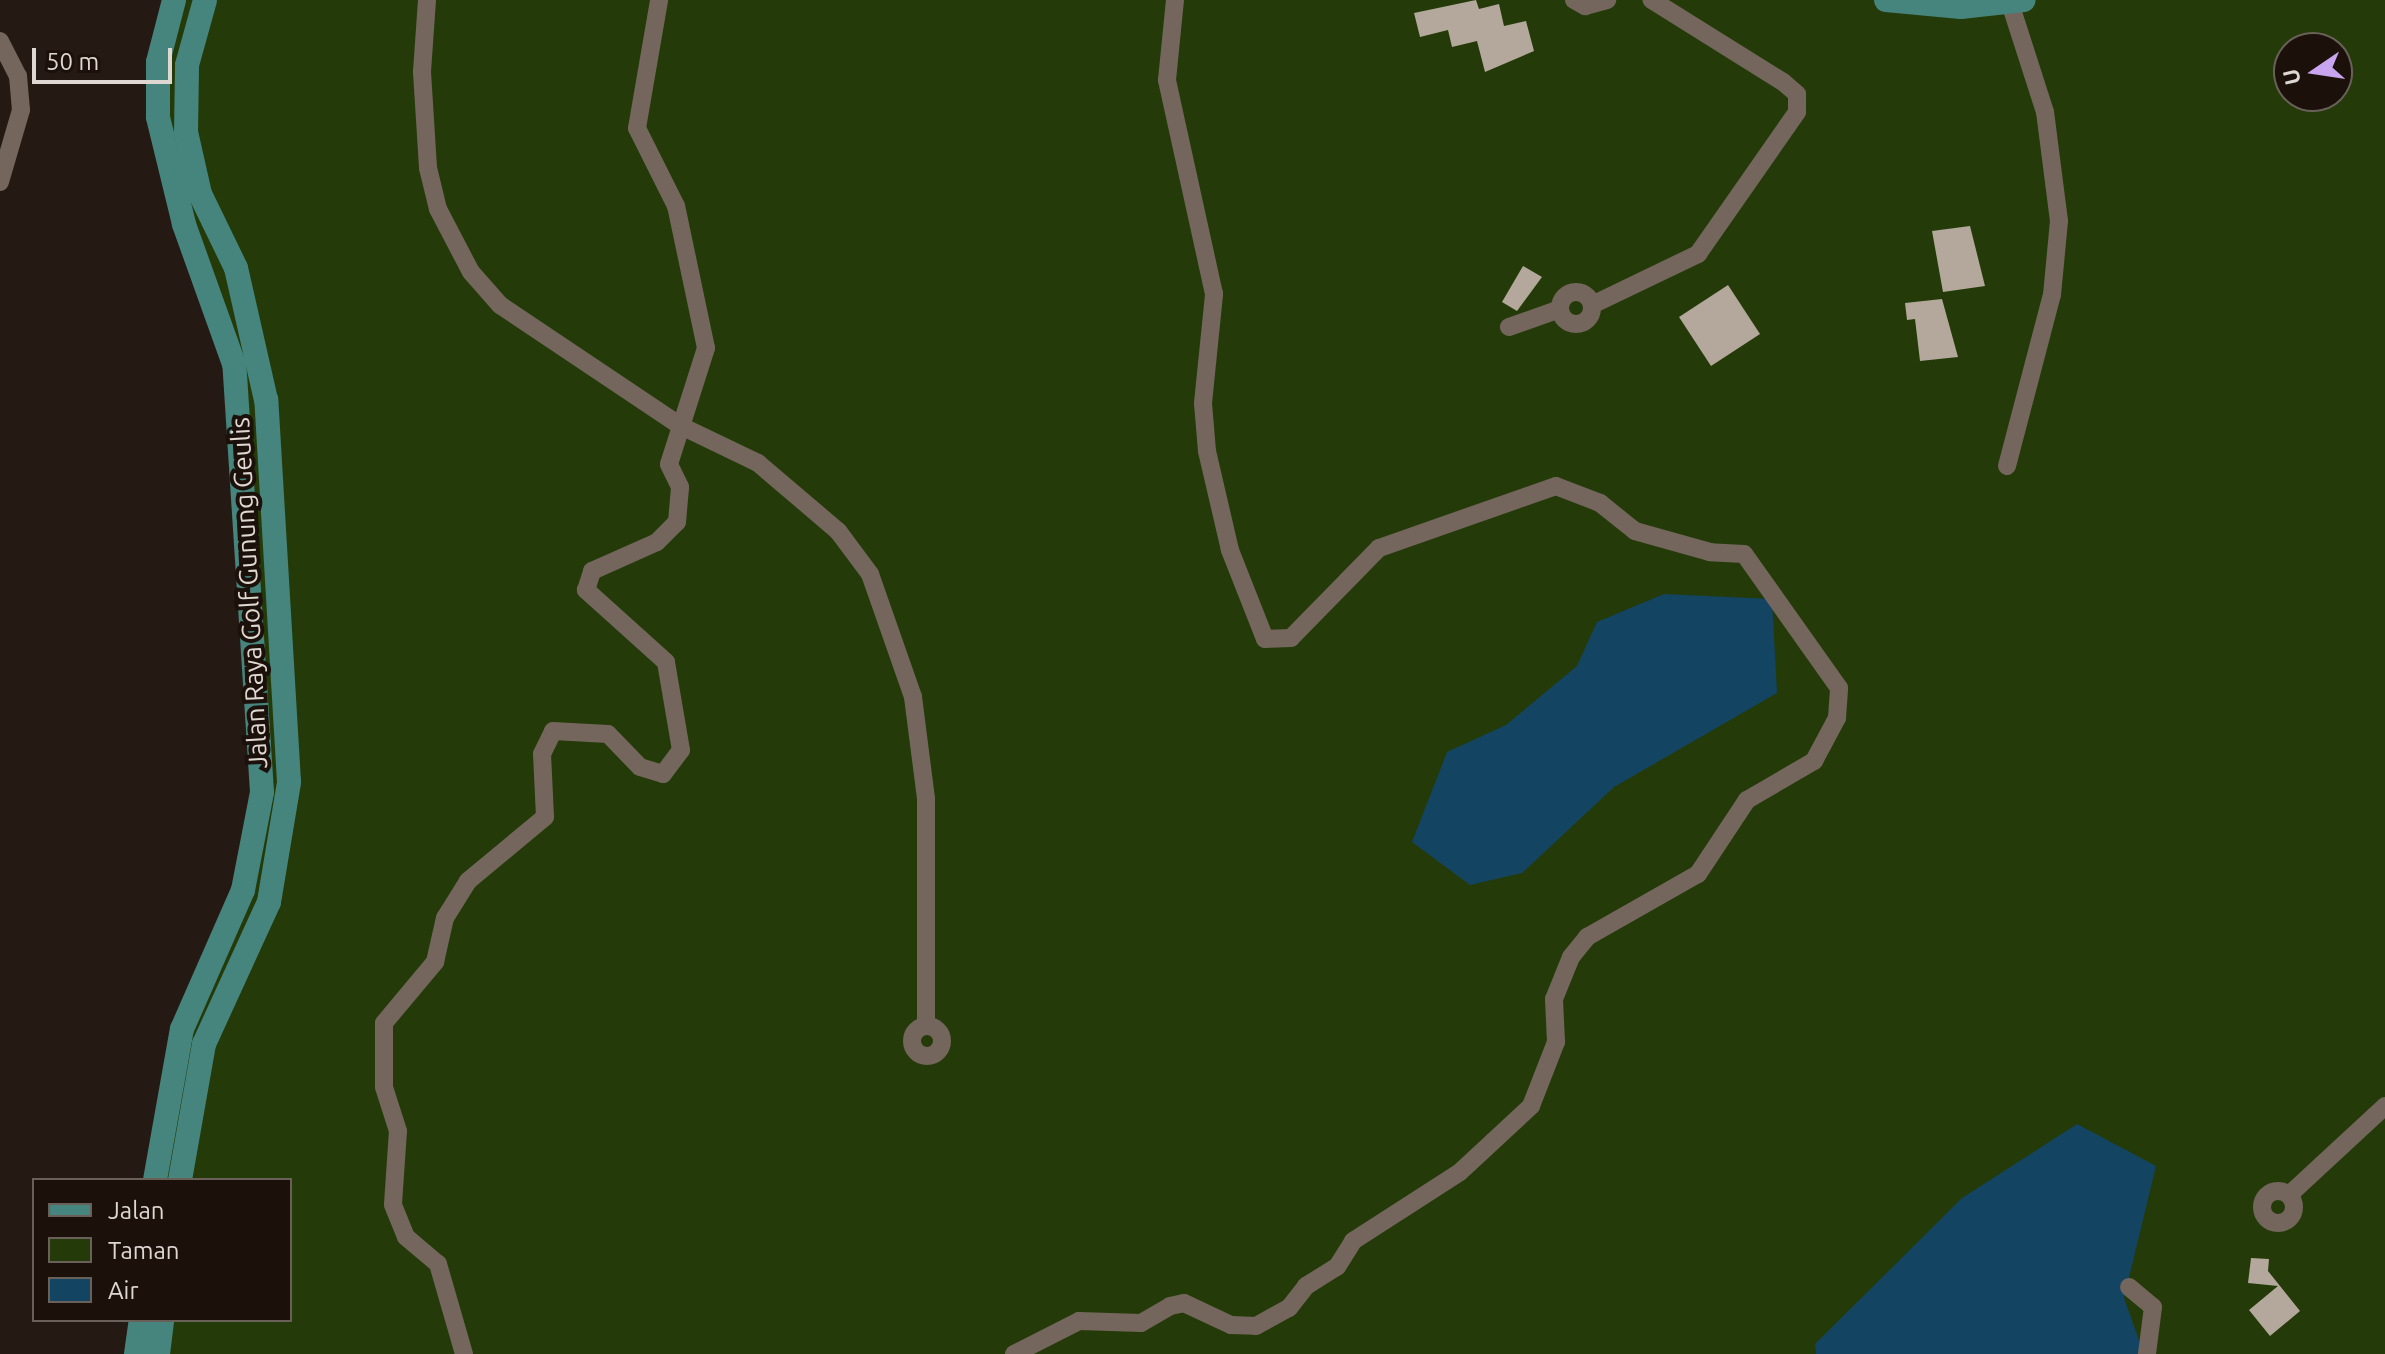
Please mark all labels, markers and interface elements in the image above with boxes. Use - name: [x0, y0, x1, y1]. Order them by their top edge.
- scale bar: [36, 32, 176, 82]
- north arrow: [2273, 32, 2353, 112]
- text: 50 m: [46, 48, 99, 75]
- text: U: [2277, 67, 2305, 87]
- street label: Jalan Raya Golf Gunung Geulis: [224, 416, 274, 770]
- legend: [32, 1178, 292, 1322]
- text: Jalan: [108, 1197, 165, 1224]
- text: Taman: [108, 1237, 180, 1264]
- text: Air: [108, 1277, 139, 1304]

